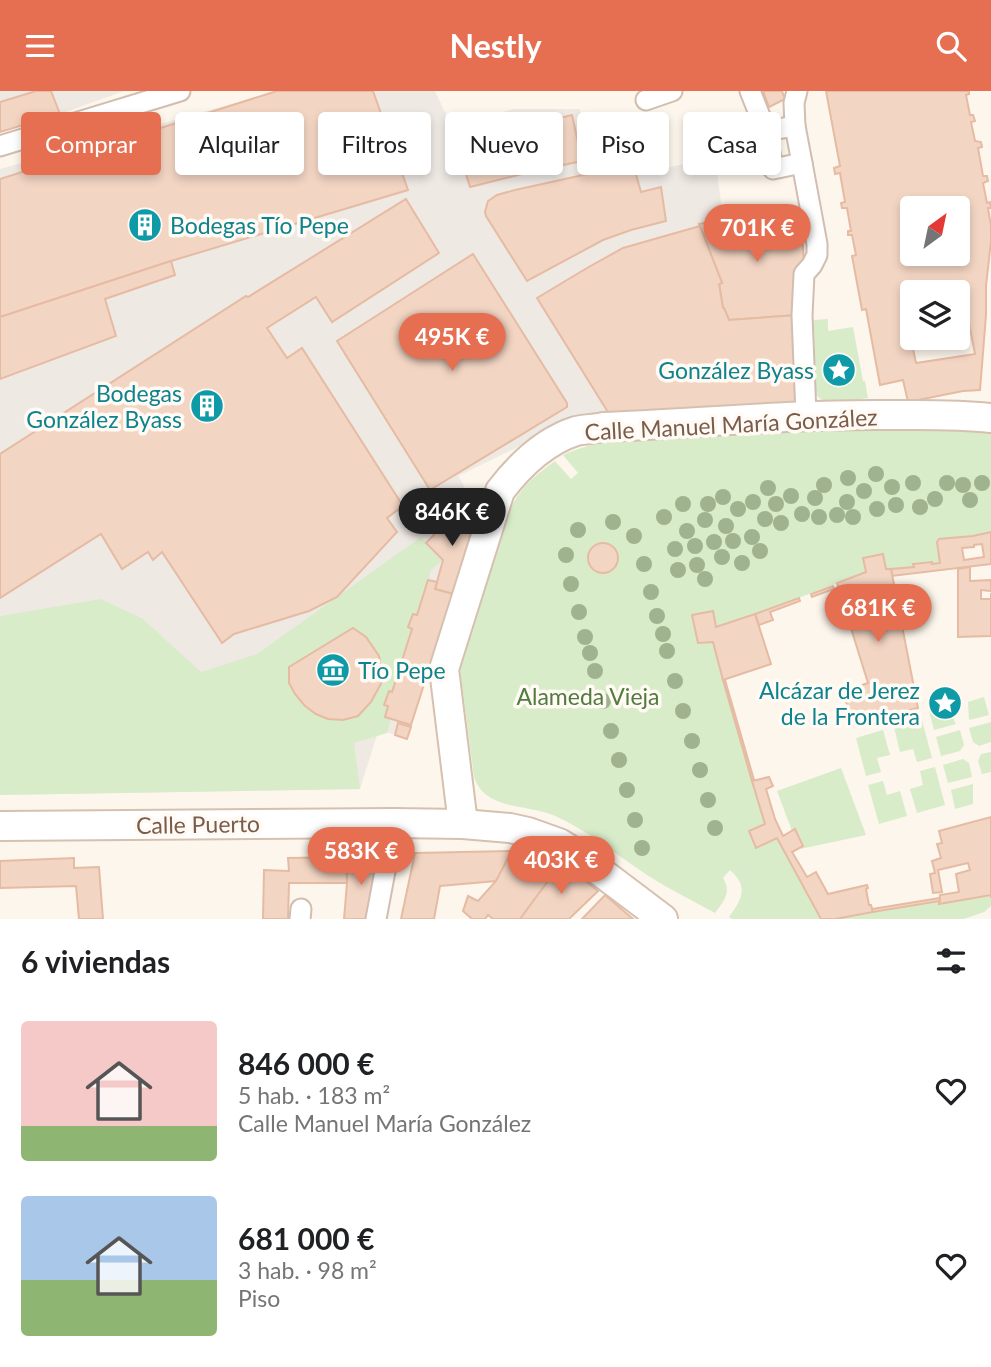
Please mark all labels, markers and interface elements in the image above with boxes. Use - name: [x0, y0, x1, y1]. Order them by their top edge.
- text: Nestly: [449, 26, 542, 65]
- icon: menu: [21, 27, 59, 65]
- icon: search: [932, 27, 970, 65]
- chip: Comprar: [21, 112, 161, 175]
- chip: Alquilar: [175, 112, 304, 175]
- chip: Filtros: [318, 112, 431, 175]
- chip: Nuevo: [445, 112, 563, 175]
- chip: Piso: [577, 112, 669, 175]
- chip: Casa: [683, 112, 781, 175]
- north arrow: [900, 196, 970, 266]
- map controls: [900, 196, 970, 350]
- pin: 701K €: [700, 205, 814, 264]
- building icon: Bodegas Tío Pepe: [126, 206, 164, 244]
- place label: Bodegas Tío Pepe: [170, 211, 349, 239]
- text: 701K €: [720, 213, 794, 241]
- button: layers: [900, 280, 970, 350]
- pin: 495K €: [395, 313, 509, 373]
- text: 495K €: [415, 322, 489, 350]
- place icon: González Byass: [820, 351, 858, 389]
- place label: González Byass: [658, 356, 814, 384]
- place label: Bodegas González Byass: [26, 379, 182, 433]
- building icon: Bodegas González Byass: [188, 387, 226, 425]
- street label: Calle Manuel María González: [584, 402, 878, 446]
- pin: 846K €: [395, 489, 509, 548]
- text: 846K €: [415, 497, 489, 525]
- pin: 681K €: [821, 585, 935, 644]
- text: 681K €: [841, 593, 915, 621]
- museum icon: Tío Pepe: [314, 651, 352, 689]
- place label: Tío Pepe: [358, 656, 446, 684]
- place label: Alcázar de Jerez de la Frontera: [759, 676, 920, 730]
- park label: Alameda Vieja: [516, 682, 660, 710]
- place icon: Alcázar de Jerez de la Frontera: [926, 684, 964, 722]
- street label: Calle Puerto: [136, 809, 260, 839]
- pin: 583K €: [304, 827, 418, 887]
- text: 583K €: [324, 836, 398, 864]
- pin: 403K €: [504, 837, 618, 896]
- text: 403K €: [524, 845, 598, 873]
- icon: filters: [932, 942, 970, 980]
- text: 6 viviendas: [21, 943, 170, 979]
- text: 846 000 €: [238, 1045, 374, 1081]
- icon: home: [77, 1049, 161, 1133]
- icon: heart: [932, 1072, 970, 1110]
- text: 5 hab. · 183 m²: [238, 1081, 390, 1109]
- text: Calle Manuel María González: [238, 1109, 531, 1137]
- text: 681 000 €: [238, 1220, 374, 1256]
- icon: home: [77, 1224, 161, 1308]
- icon: heart: [932, 1247, 970, 1285]
- text: 3 hab. · 98 m²: [238, 1256, 377, 1284]
- text: Piso: [238, 1284, 280, 1312]

